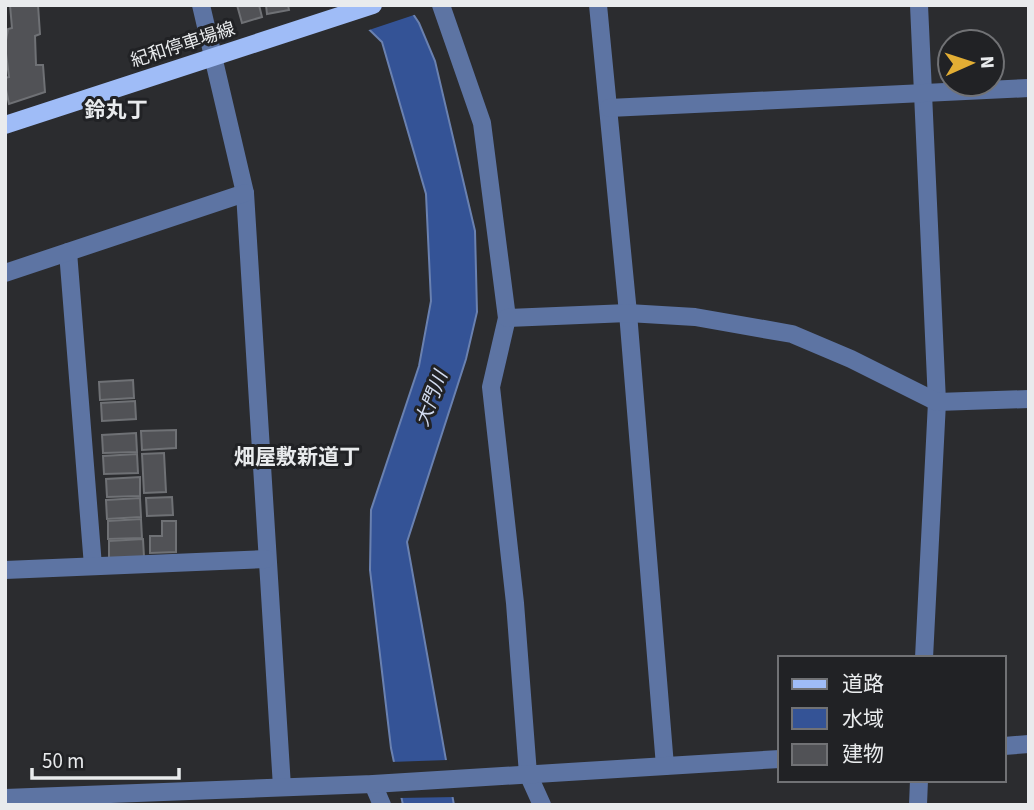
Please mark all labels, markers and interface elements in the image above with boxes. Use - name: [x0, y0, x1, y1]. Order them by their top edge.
- street label: 紀和停車場線: [128, 16, 238, 74]
- north arrow: [936, 28, 1006, 98]
- text: N: [973, 55, 1000, 69]
- district label: 鈴丸丁: [85, 95, 148, 125]
- water label: 大門川: [409, 366, 456, 430]
- district label: 畑屋敷新道丁: [234, 442, 360, 472]
- legend: [778, 656, 1006, 782]
- text: 道路: [842, 669, 884, 699]
- text: 水域: [842, 704, 884, 734]
- scale bar: [32, 736, 178, 780]
- text: 建物: [842, 739, 884, 769]
- text: 50 m: [42, 746, 84, 776]

